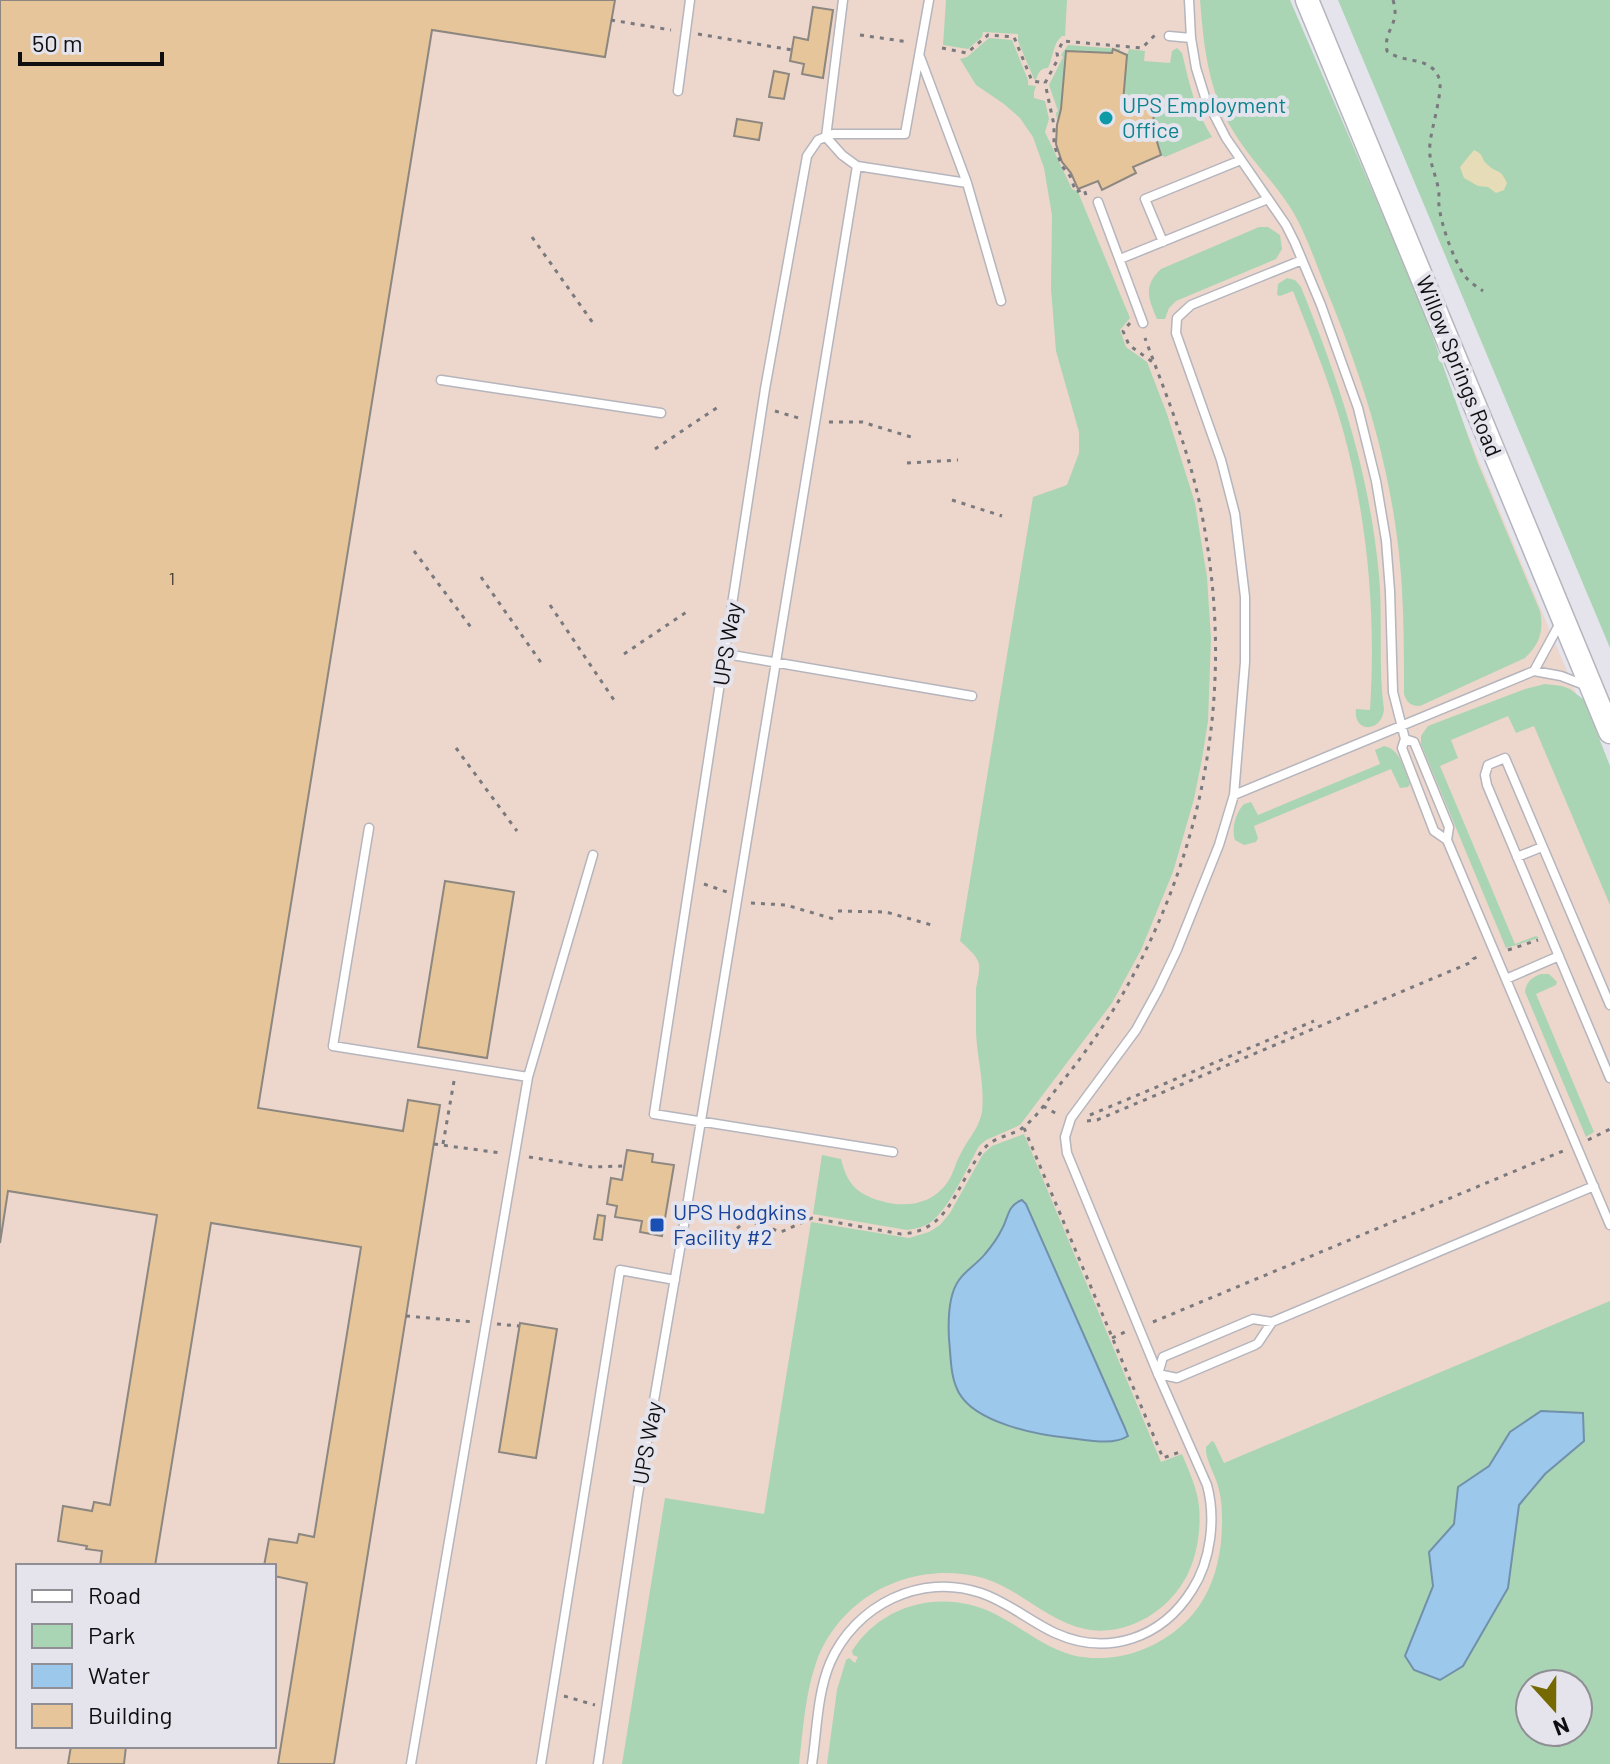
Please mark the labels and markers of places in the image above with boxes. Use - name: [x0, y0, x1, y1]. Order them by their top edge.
- place label: UPS Employment Office: [1122, 91, 1287, 142]
- marker: UPS Employment Office: [1097, 109, 1115, 127]
- place label: UPS Hodgkins Facility #2: [673, 1198, 807, 1249]
- marker: UPS Hodgkins Facility #2: [648, 1216, 666, 1234]

